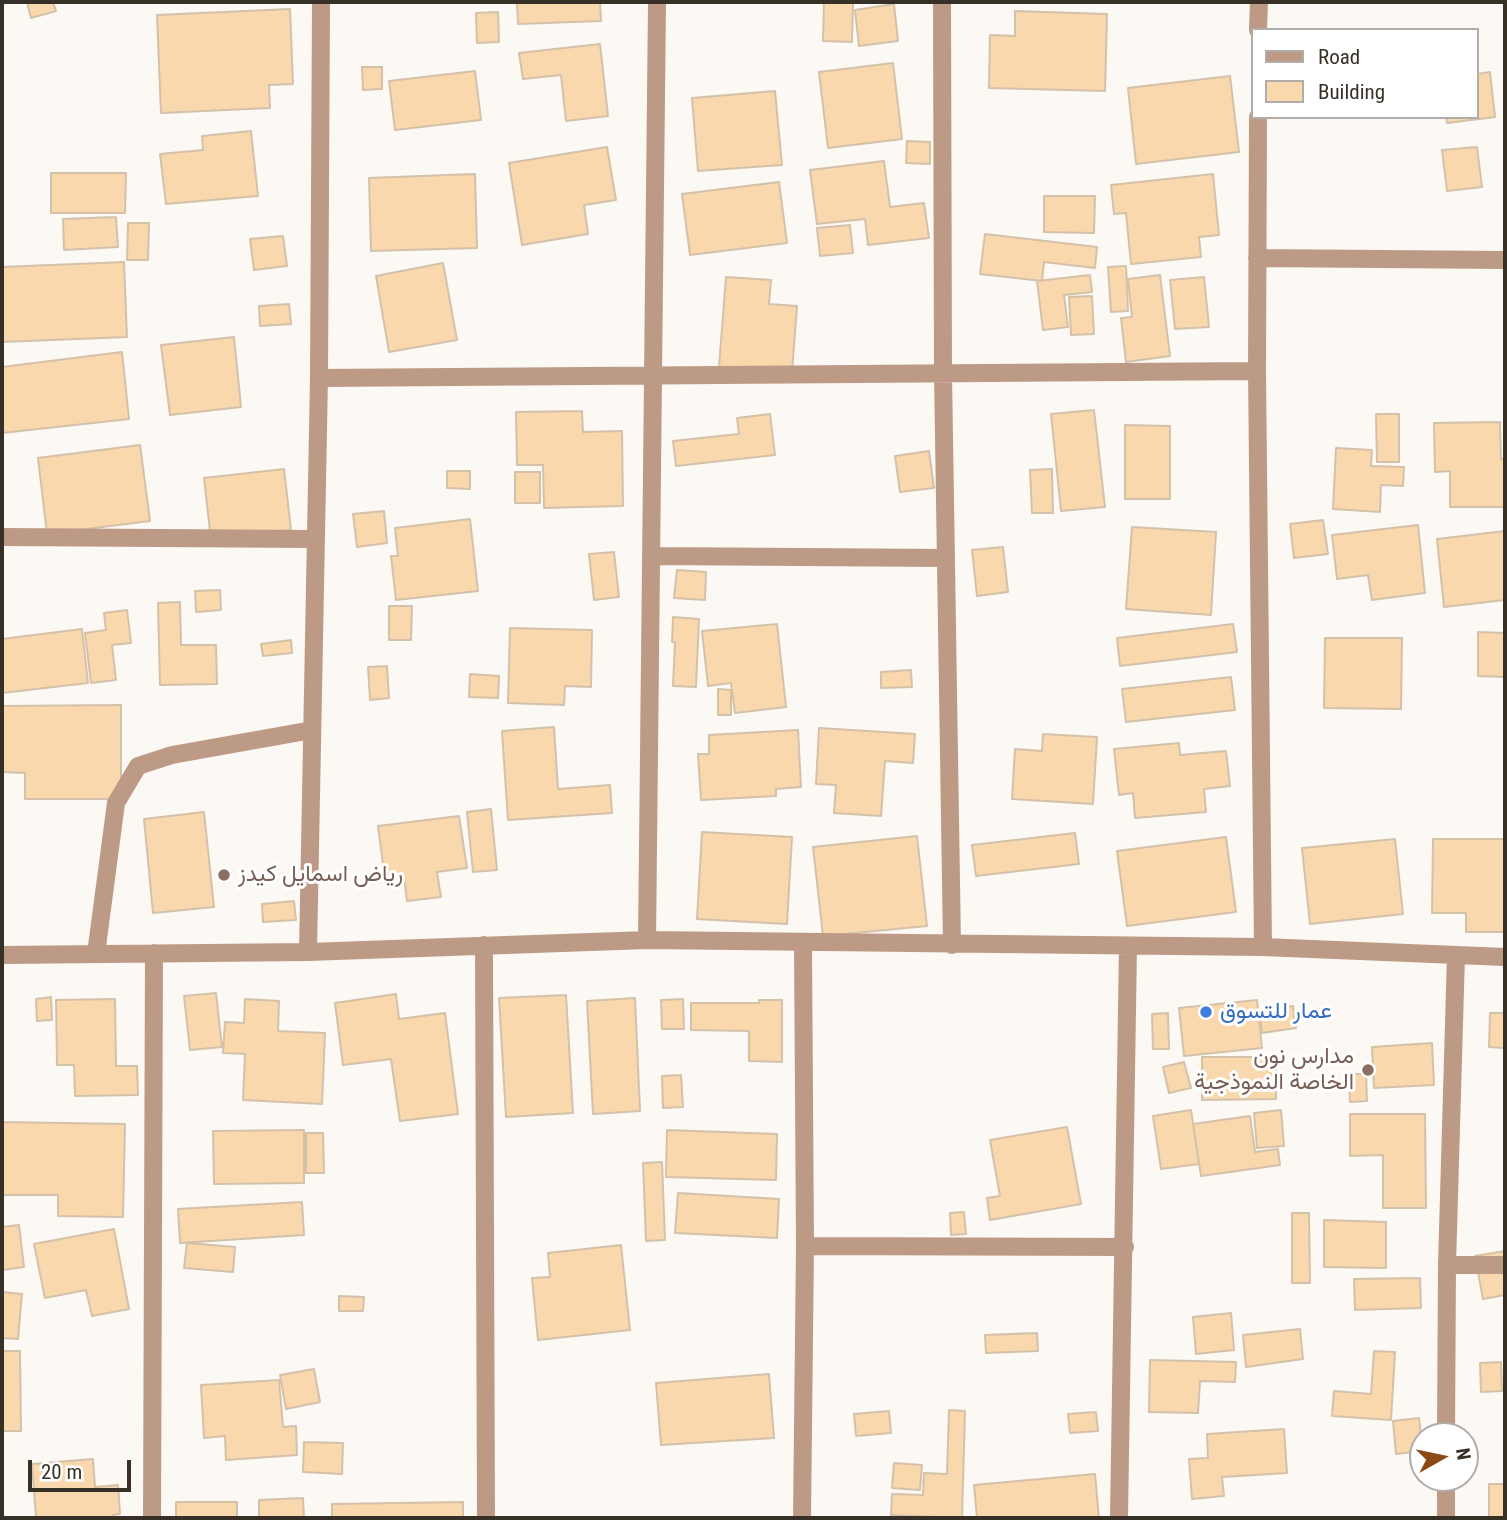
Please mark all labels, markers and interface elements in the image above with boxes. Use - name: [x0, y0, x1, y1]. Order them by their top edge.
- legend: [1252, 28, 1479, 119]
- text: Road: [1318, 45, 1360, 69]
- text: Building: [1318, 80, 1385, 104]
- place label: رياض اسمايل كيدز: [238, 861, 403, 889]
- marker: رياض اسمايل كيدز: [216, 867, 232, 883]
- place label: عمار للتسوق: [1220, 998, 1332, 1026]
- marker: عمار للتسوق: [1198, 1004, 1214, 1020]
- place label: مدارس نون الخاصة النموذجية: [1194, 1043, 1354, 1097]
- marker: مدارس نون الخاصة النموذجية: [1360, 1062, 1376, 1078]
- north arrow: [1409, 1422, 1479, 1492]
- scale bar: [32, 1446, 135, 1490]
- text: N: [1451, 1446, 1476, 1461]
- text: 20 m: [41, 1460, 82, 1484]

